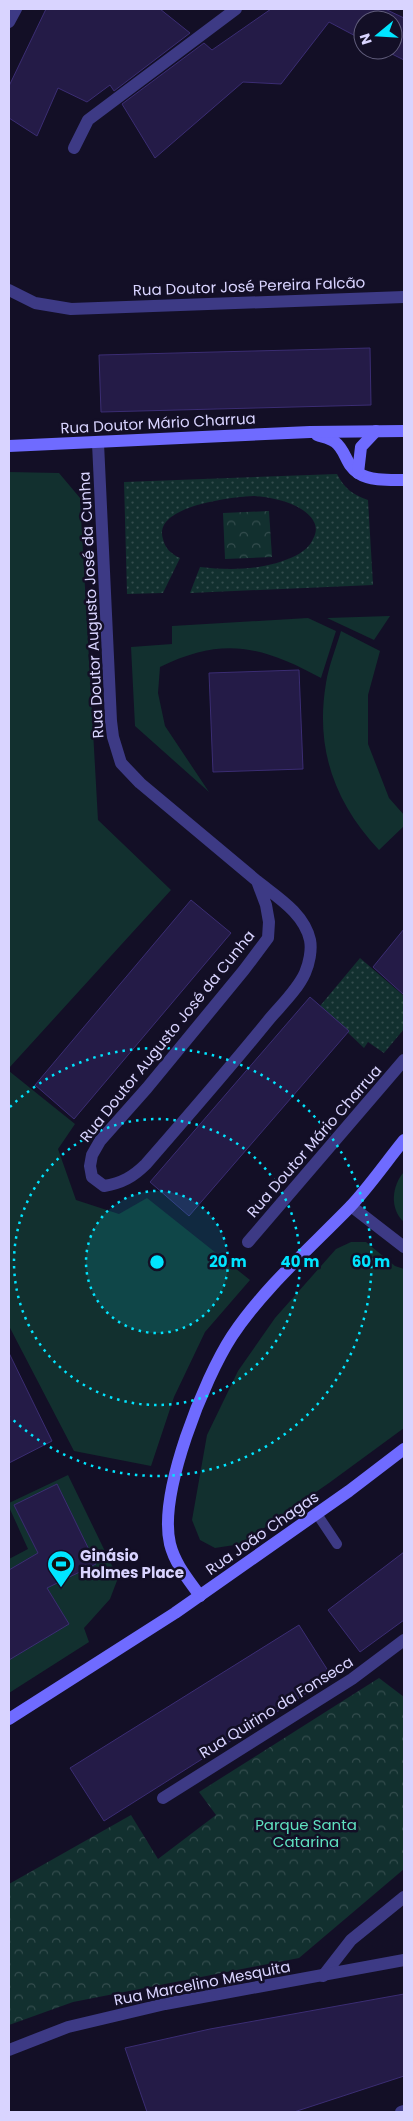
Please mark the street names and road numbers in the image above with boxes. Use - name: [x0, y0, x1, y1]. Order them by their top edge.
- street label: Rua Doutor José Pereira Falcão: [132, 271, 366, 301]
- street label: Rua Doutor Mário Charrua: [60, 407, 256, 439]
- street label: Rua Doutor Augusto José da Cunha: [74, 471, 108, 739]
- street label: Rua Doutor Augusto José da Cunha: [75, 926, 259, 1146]
- street label: Rua Doutor Mário Charrua: [242, 1060, 386, 1222]
- street label: Rua João Chagas: [201, 1486, 323, 1580]
- street label: Rua Quirino da Fonseca: [195, 1651, 357, 1763]
- street label: Rua Marcelino Mesquita: [112, 1956, 292, 2010]

